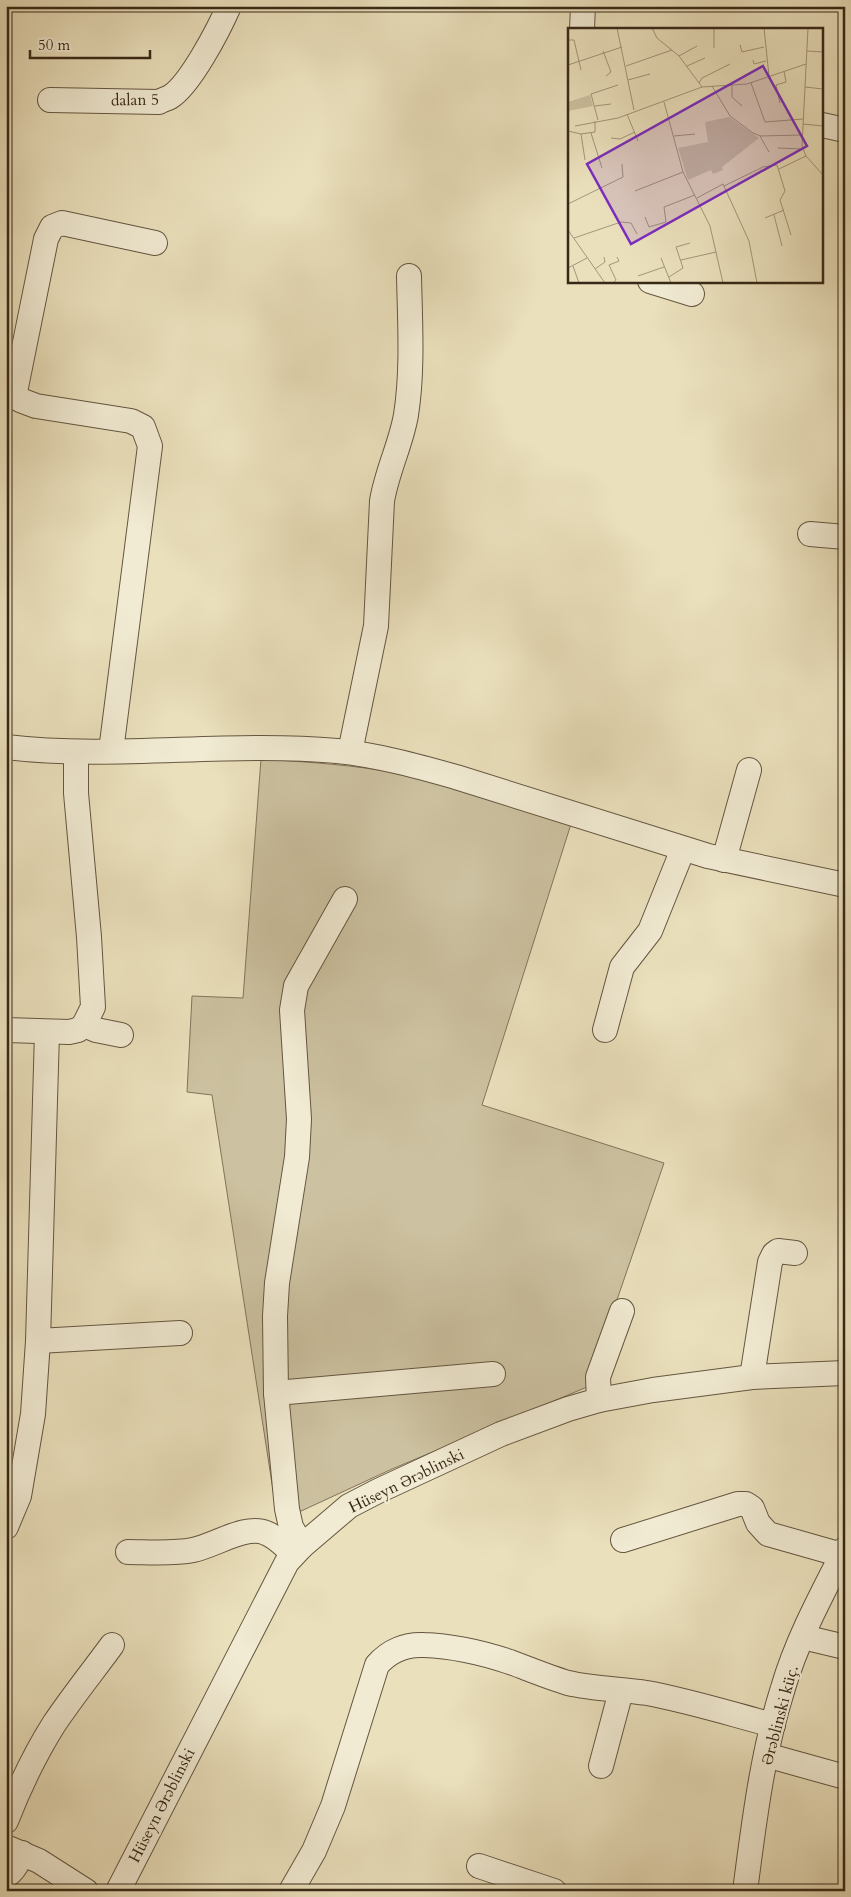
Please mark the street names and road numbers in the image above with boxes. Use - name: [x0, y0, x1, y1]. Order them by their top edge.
- street label: dalan 5: [111, 89, 159, 111]
- street label: Hüseyn Ərəblinski: [345, 1443, 468, 1518]
- street label: Ərəblinski küç.: [756, 1663, 804, 1768]
- street label: Hüseyn Ərəblinski: [124, 1744, 201, 1867]

